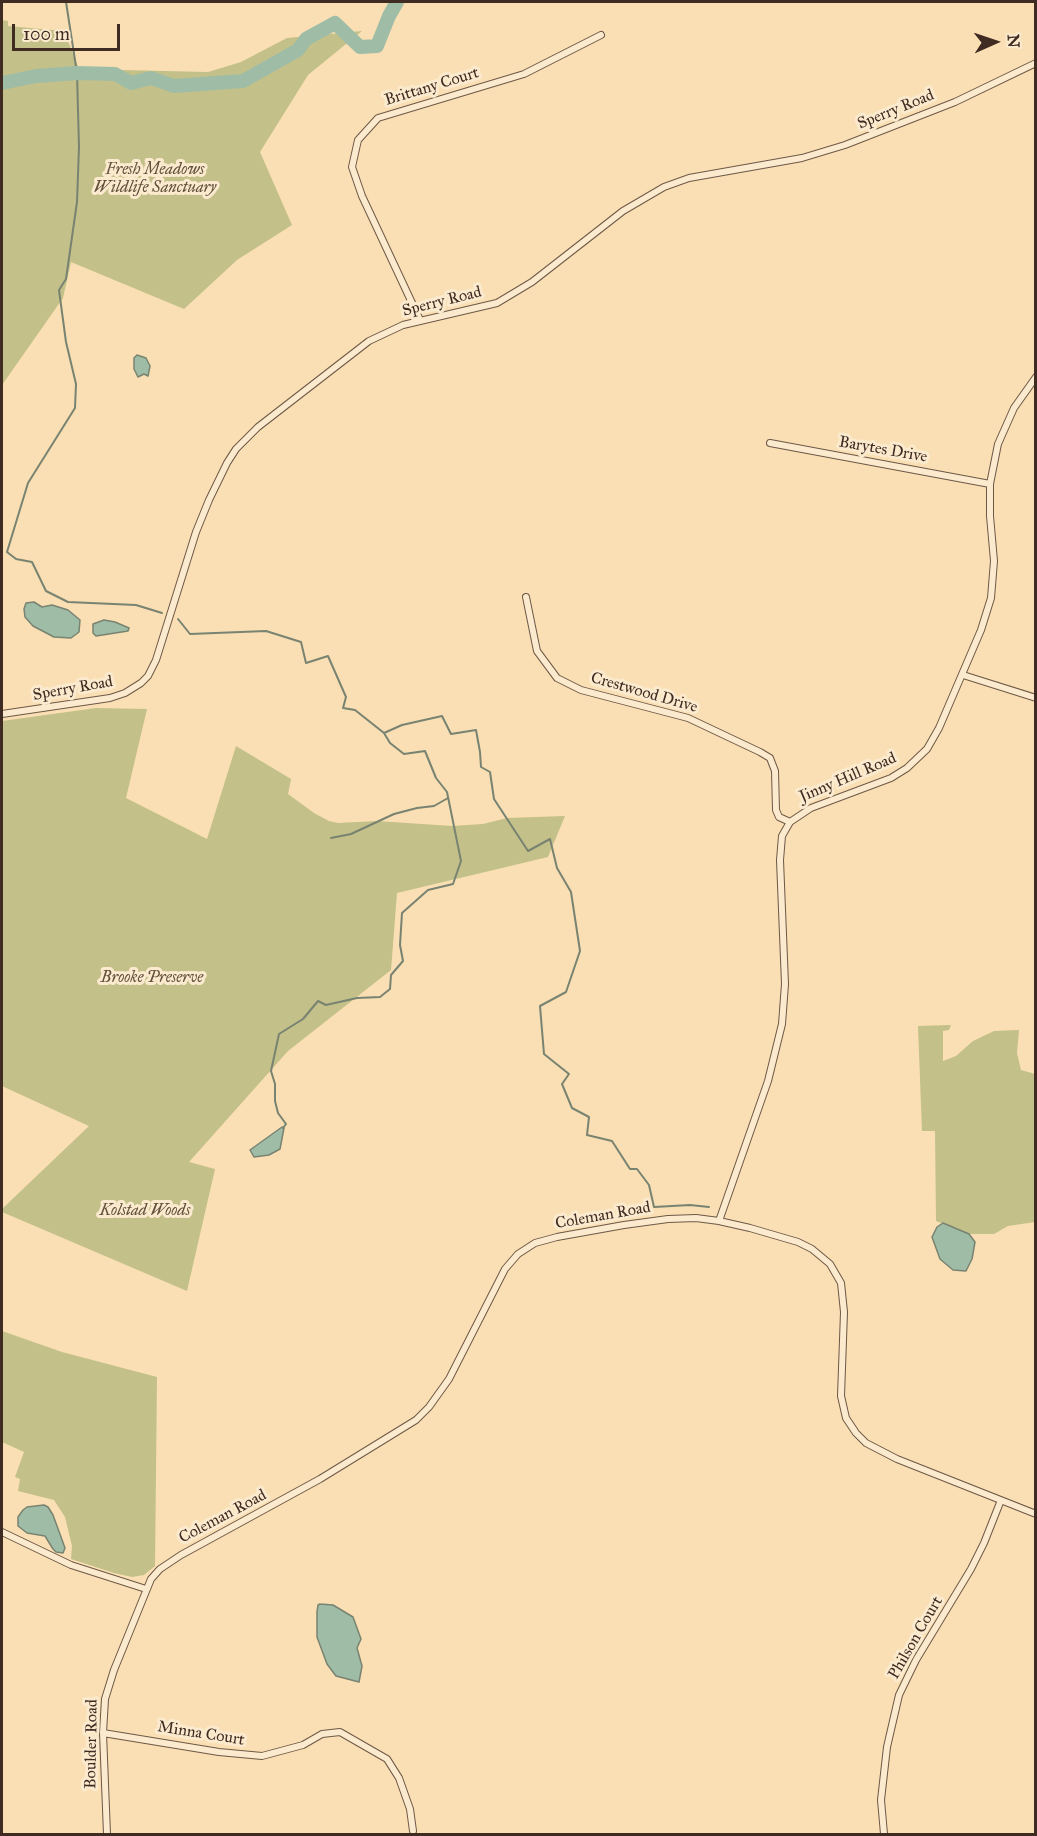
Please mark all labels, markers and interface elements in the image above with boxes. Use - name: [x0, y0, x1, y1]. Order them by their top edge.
- scale bar: [15, 12, 123, 50]
- north arrow: [965, 12, 1025, 72]
- text: 100 m: [23, 23, 70, 45]
- text: N: [1004, 34, 1023, 48]
- street label: Brittany Court: [383, 64, 481, 110]
- street label: Sperry Road: [855, 86, 937, 134]
- park label: Fresh Meadows Wildlife Sanctuary: [94, 160, 216, 198]
- street label: Sperry Road: [400, 283, 484, 321]
- street label: Barytes Drive: [837, 433, 929, 467]
- street label: Crestwood Drive: [588, 669, 700, 717]
- street label: Sperry Road: [31, 673, 115, 705]
- street label: Jinny Hill Road: [797, 749, 899, 807]
- park label: Brooke Preserve: [101, 968, 203, 988]
- street label: Coleman Road: [554, 1198, 652, 1234]
- park label: Kolstad Woods: [100, 1201, 190, 1221]
- street label: Coleman Road: [176, 1486, 270, 1548]
- street label: Philson Court: [885, 1593, 947, 1683]
- street label: Boulder Road: [82, 1699, 102, 1789]
- street label: Minna Court: [156, 1718, 246, 1750]

